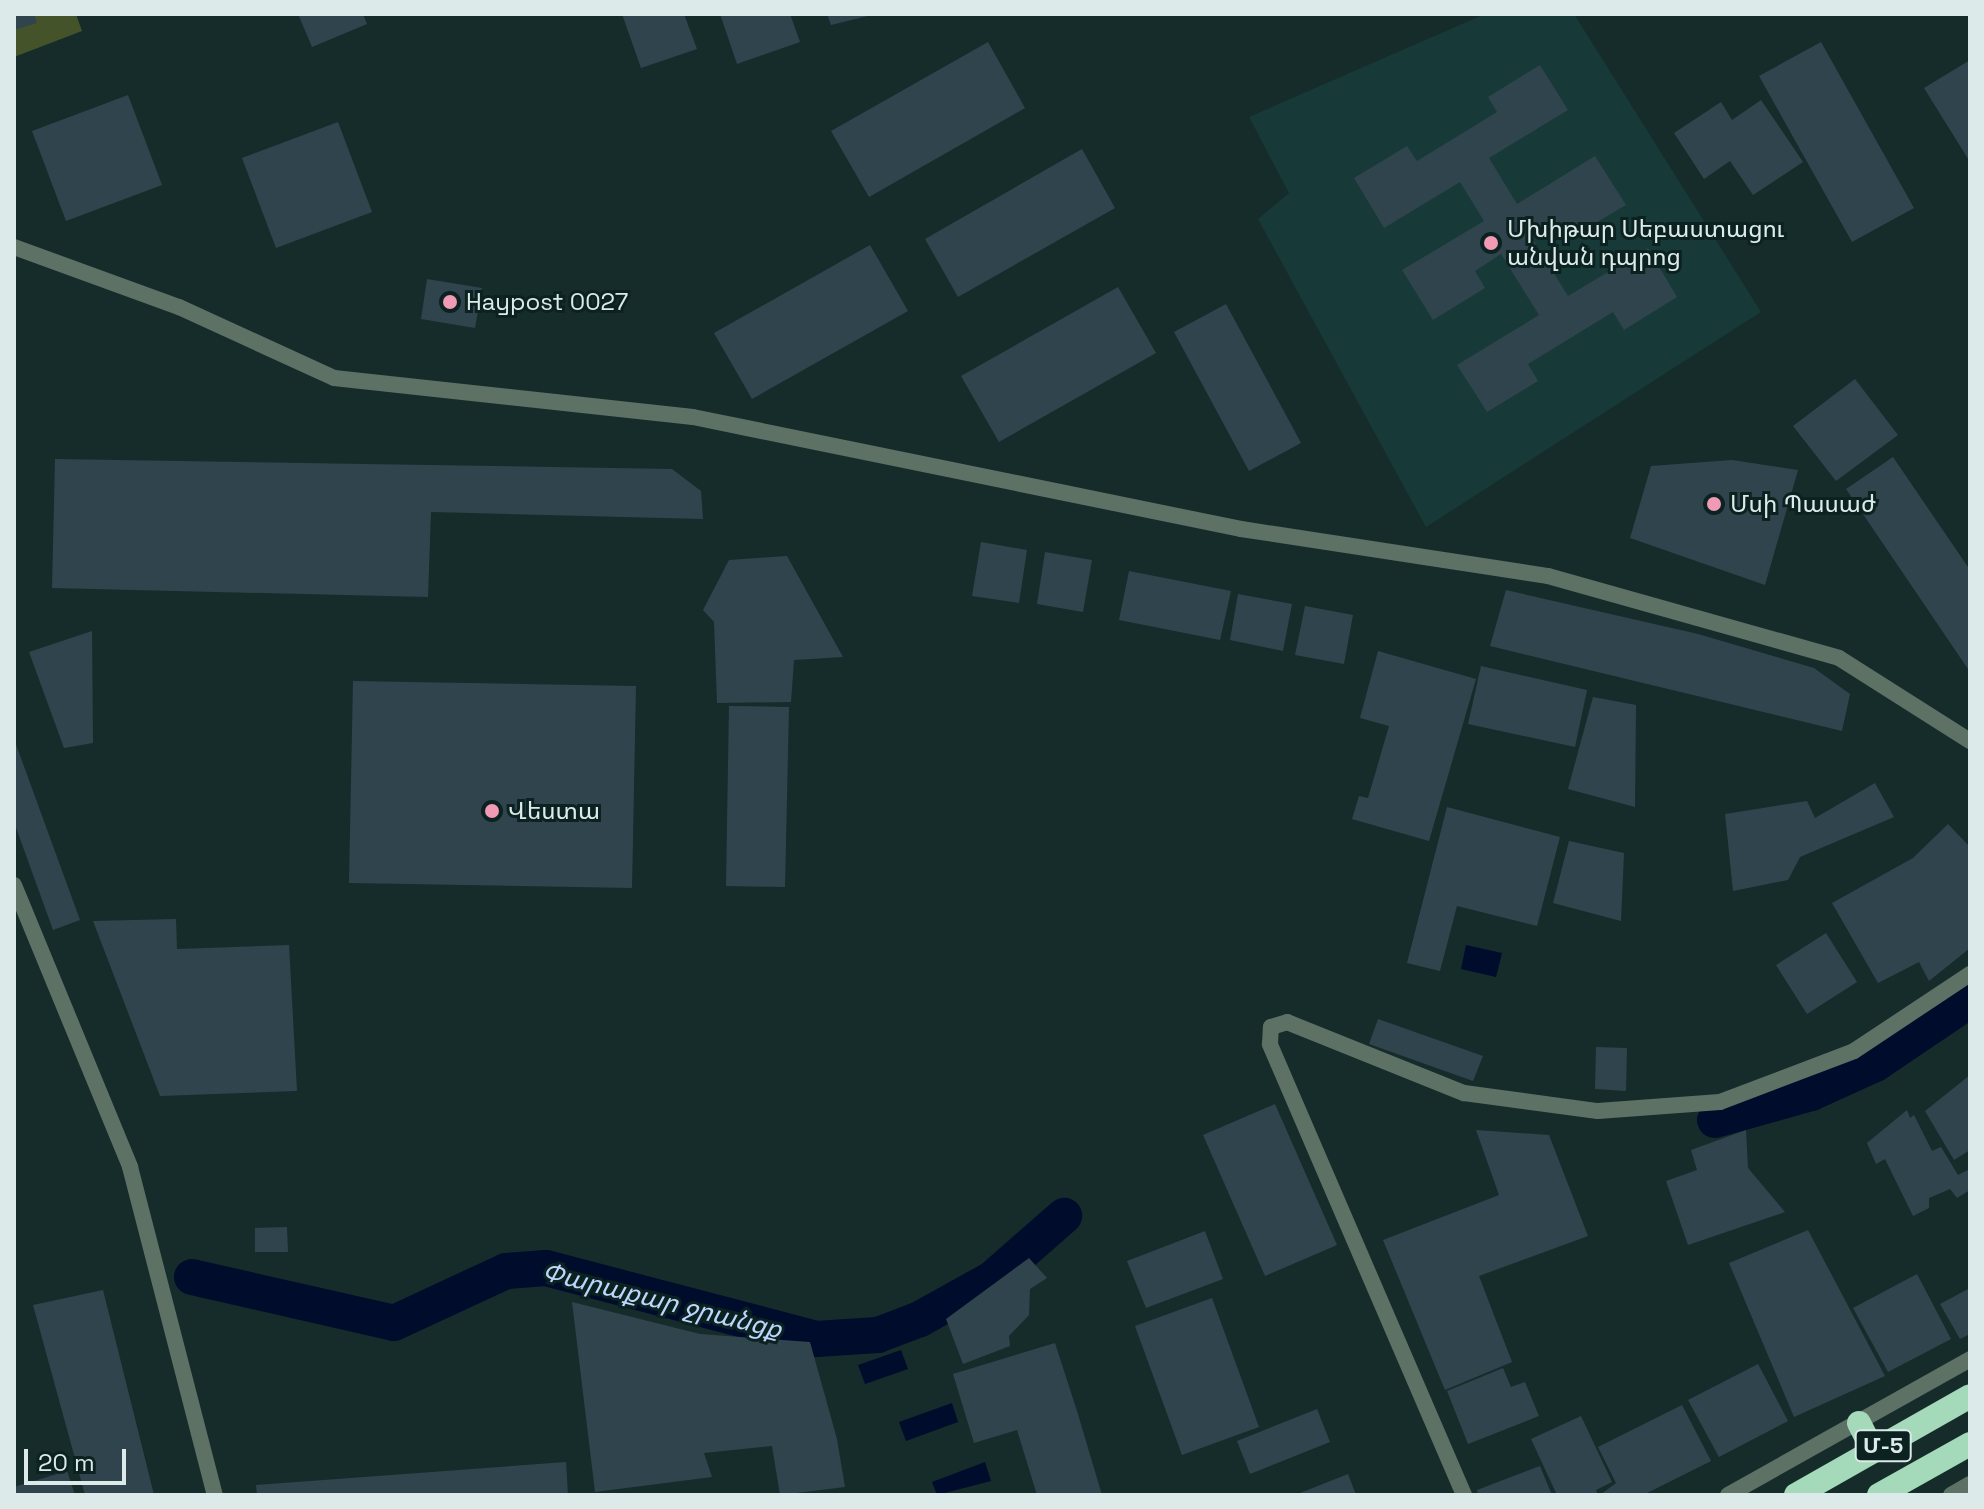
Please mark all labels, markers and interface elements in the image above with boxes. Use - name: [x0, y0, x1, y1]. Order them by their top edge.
- place label: Մխիթար Սեբաստացու անվան դպրոց: [1507, 215, 1784, 271]
- marker: Մխիթար Սեբաստացու անվան դպրոց: [1482, 234, 1500, 252]
- place label: Haypost 0027: [466, 288, 628, 316]
- marker: Haypost 0027: [441, 293, 459, 311]
- place label: Մսի Պասաժ: [1730, 490, 1876, 518]
- marker: Մսի Պասաժ: [1705, 495, 1723, 513]
- place label: Վեստա: [508, 797, 600, 825]
- marker: Վեստա: [483, 802, 501, 820]
- water label: Փարաքար ջրանցք: [539, 1256, 785, 1346]
- road number: Մ-5: [1853, 1428, 1913, 1464]
- scale bar: [28, 1433, 130, 1483]
- text: 20 m: [38, 1447, 95, 1478]

